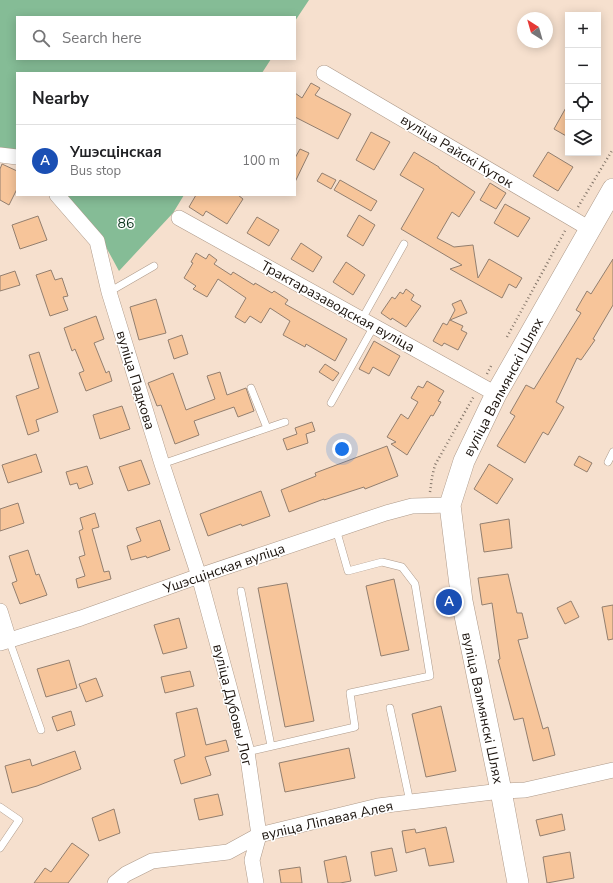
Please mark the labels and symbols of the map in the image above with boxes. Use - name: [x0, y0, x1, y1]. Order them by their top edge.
- north arrow: [517, 12, 553, 48]
- street label: вуліца Райскі Куток: [397, 110, 517, 193]
- park label: 86: [118, 214, 134, 233]
- street label: Трактаразаводская вуліца: [257, 256, 418, 357]
- street label: вуліца Валмянскі Шлях: [459, 314, 548, 460]
- street label: вуліца Падкова: [111, 328, 160, 432]
- your location: [332, 439, 352, 459]
- street label: Ушэсцінская вуліца: [160, 539, 288, 599]
- pin: A: [436, 587, 462, 617]
- street label: вуліца Валмянскі Шлях: [457, 631, 508, 786]
- street label: вуліца Дубовы Лог: [208, 642, 257, 768]
- street label: вуліца Ліпавая Алея: [259, 796, 395, 845]

